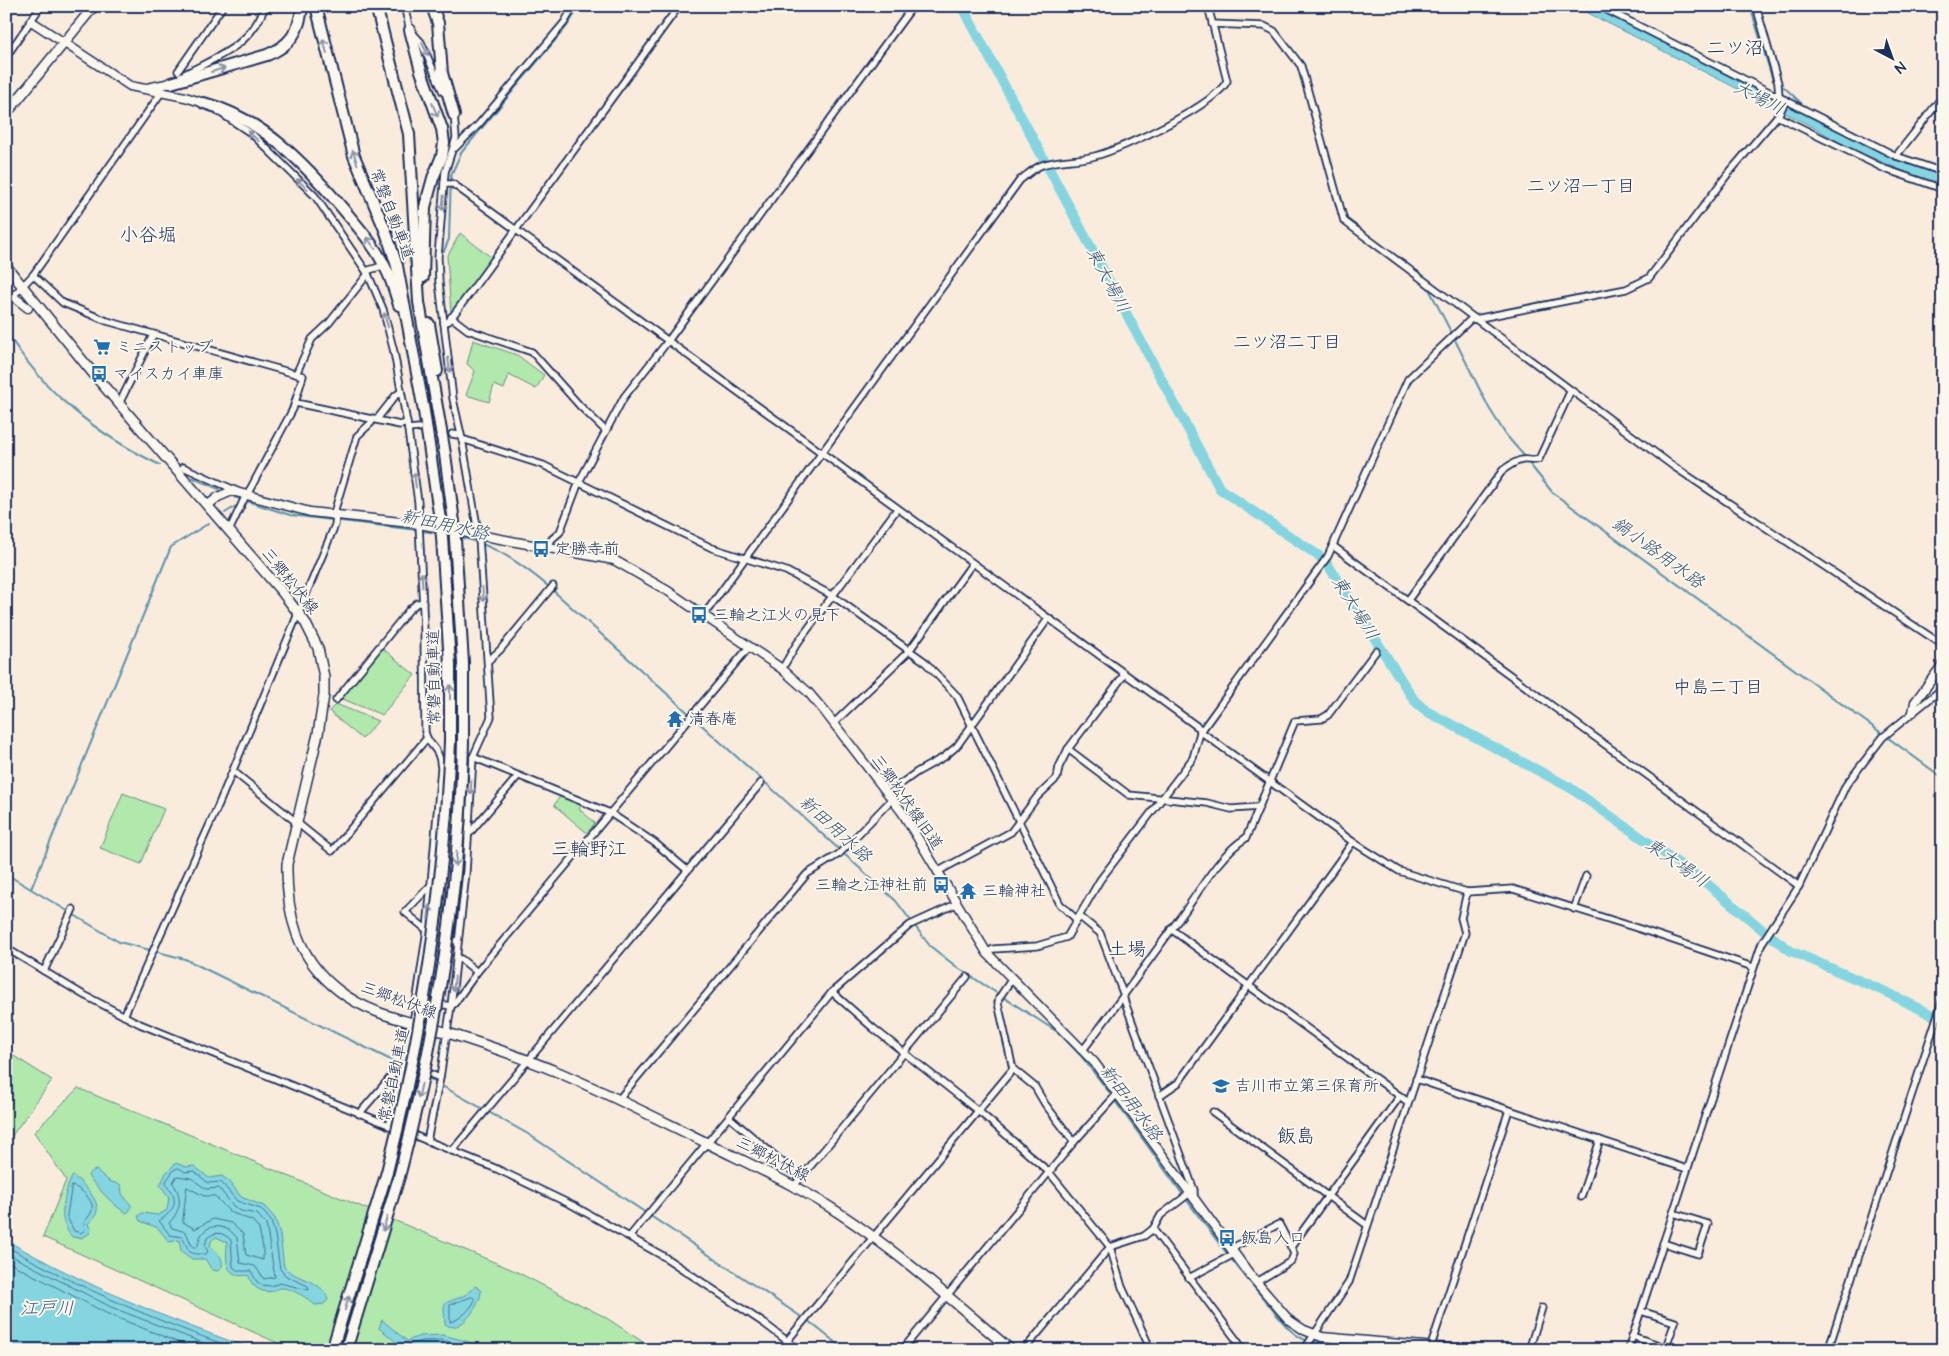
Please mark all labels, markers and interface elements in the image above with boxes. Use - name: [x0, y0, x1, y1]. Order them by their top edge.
- north arrow: [1866, 32, 1916, 82]
- district label: 二ツ沼: [1706, 35, 1764, 62]
- one-way arrow: [320, 39, 329, 55]
- one-way arrow: [420, 42, 430, 57]
- text: N: [1890, 57, 1910, 78]
- one-way arrow: [209, 64, 225, 74]
- water label: 大場川: [1729, 75, 1789, 121]
- one-way arrow: [431, 102, 440, 117]
- one-way arrow: [247, 130, 260, 142]
- one-way arrow: [349, 149, 359, 165]
- street label: 常磐自動車道: [365, 165, 419, 263]
- district label: 二ツ沼一丁目: [1527, 174, 1635, 199]
- one-way arrow: [295, 178, 308, 190]
- one-way arrow: [438, 195, 448, 211]
- district label: 小谷堀: [119, 222, 177, 249]
- one-way arrow: [366, 236, 376, 250]
- water label: 東大場川: [1080, 242, 1136, 318]
- one-way arrow: [381, 313, 390, 329]
- district label: 二ツ沼二丁目: [1233, 330, 1341, 355]
- place label: ミニストップ: [116, 336, 214, 358]
- supermarket icon: ミニストップ: [92, 337, 112, 357]
- one-way arrow: [444, 357, 454, 373]
- place label: マイスカイ車庫: [113, 363, 224, 385]
- bus stop icon: マイスカイ車庫: [89, 364, 109, 384]
- one-way arrow: [410, 472, 420, 488]
- water label: 新田用水路: [398, 503, 493, 547]
- water label: 鍋小路用水路: [1607, 511, 1710, 595]
- place label: 定勝寺前: [555, 538, 619, 560]
- bus stop icon: 定勝寺前: [531, 539, 551, 559]
- street label: 三郷松伏線: [256, 543, 324, 619]
- water label: 東大場川: [1325, 571, 1385, 645]
- one-way arrow: [417, 572, 426, 588]
- one-way arrow: [479, 586, 488, 602]
- place label: 三輪之江火の見下: [713, 604, 841, 626]
- bus stop icon: 三輪之江火の見下: [689, 605, 709, 625]
- street label: 常磐自動車道: [422, 629, 446, 725]
- district label: 中島二丁目: [1673, 675, 1763, 700]
- one-way arrow: [445, 684, 455, 700]
- place label: 清春庵: [689, 708, 737, 730]
- temple icon: 清春庵: [665, 709, 685, 729]
- street label: 三郷松伏線旧道: [866, 750, 948, 854]
- one-way arrow: [467, 779, 476, 795]
- water label: 新田用水路: [793, 790, 878, 869]
- water label: 東大場川: [1640, 832, 1714, 894]
- district label: 三輪野江: [551, 836, 627, 863]
- one-way arrow: [451, 851, 461, 867]
- place label: 三輪之江神社前: [815, 874, 927, 896]
- bus stop icon: 三輪之江神社前: [931, 875, 951, 895]
- place label: 三輪神社: [982, 880, 1046, 902]
- temple icon: 三輪神社: [958, 881, 978, 901]
- one-way arrow: [424, 904, 434, 920]
- district label: 土場: [1108, 936, 1146, 963]
- street label: 三郷松伏線: [358, 976, 440, 1024]
- one-way arrow: [449, 976, 459, 992]
- street label: 常磐自動車道: [373, 1026, 415, 1124]
- water label: 新田用水路: [1094, 1060, 1169, 1147]
- place label: 吉川市立第三保育所: [1235, 1075, 1379, 1097]
- school or university icon: 吉川市立第三保育所: [1211, 1076, 1231, 1096]
- one-way arrow: [415, 1082, 424, 1098]
- district label: 飯島: [1277, 1123, 1315, 1150]
- street label: 三郷松伏線: [732, 1131, 814, 1187]
- one-way arrow: [380, 1215, 390, 1231]
- place label: 飯島入口: [1241, 1227, 1305, 1249]
- bus stop icon: 飯島入口: [1217, 1228, 1237, 1248]
- water label: 江戸川: [20, 1296, 74, 1321]
- one-way arrow: [343, 1296, 353, 1312]

